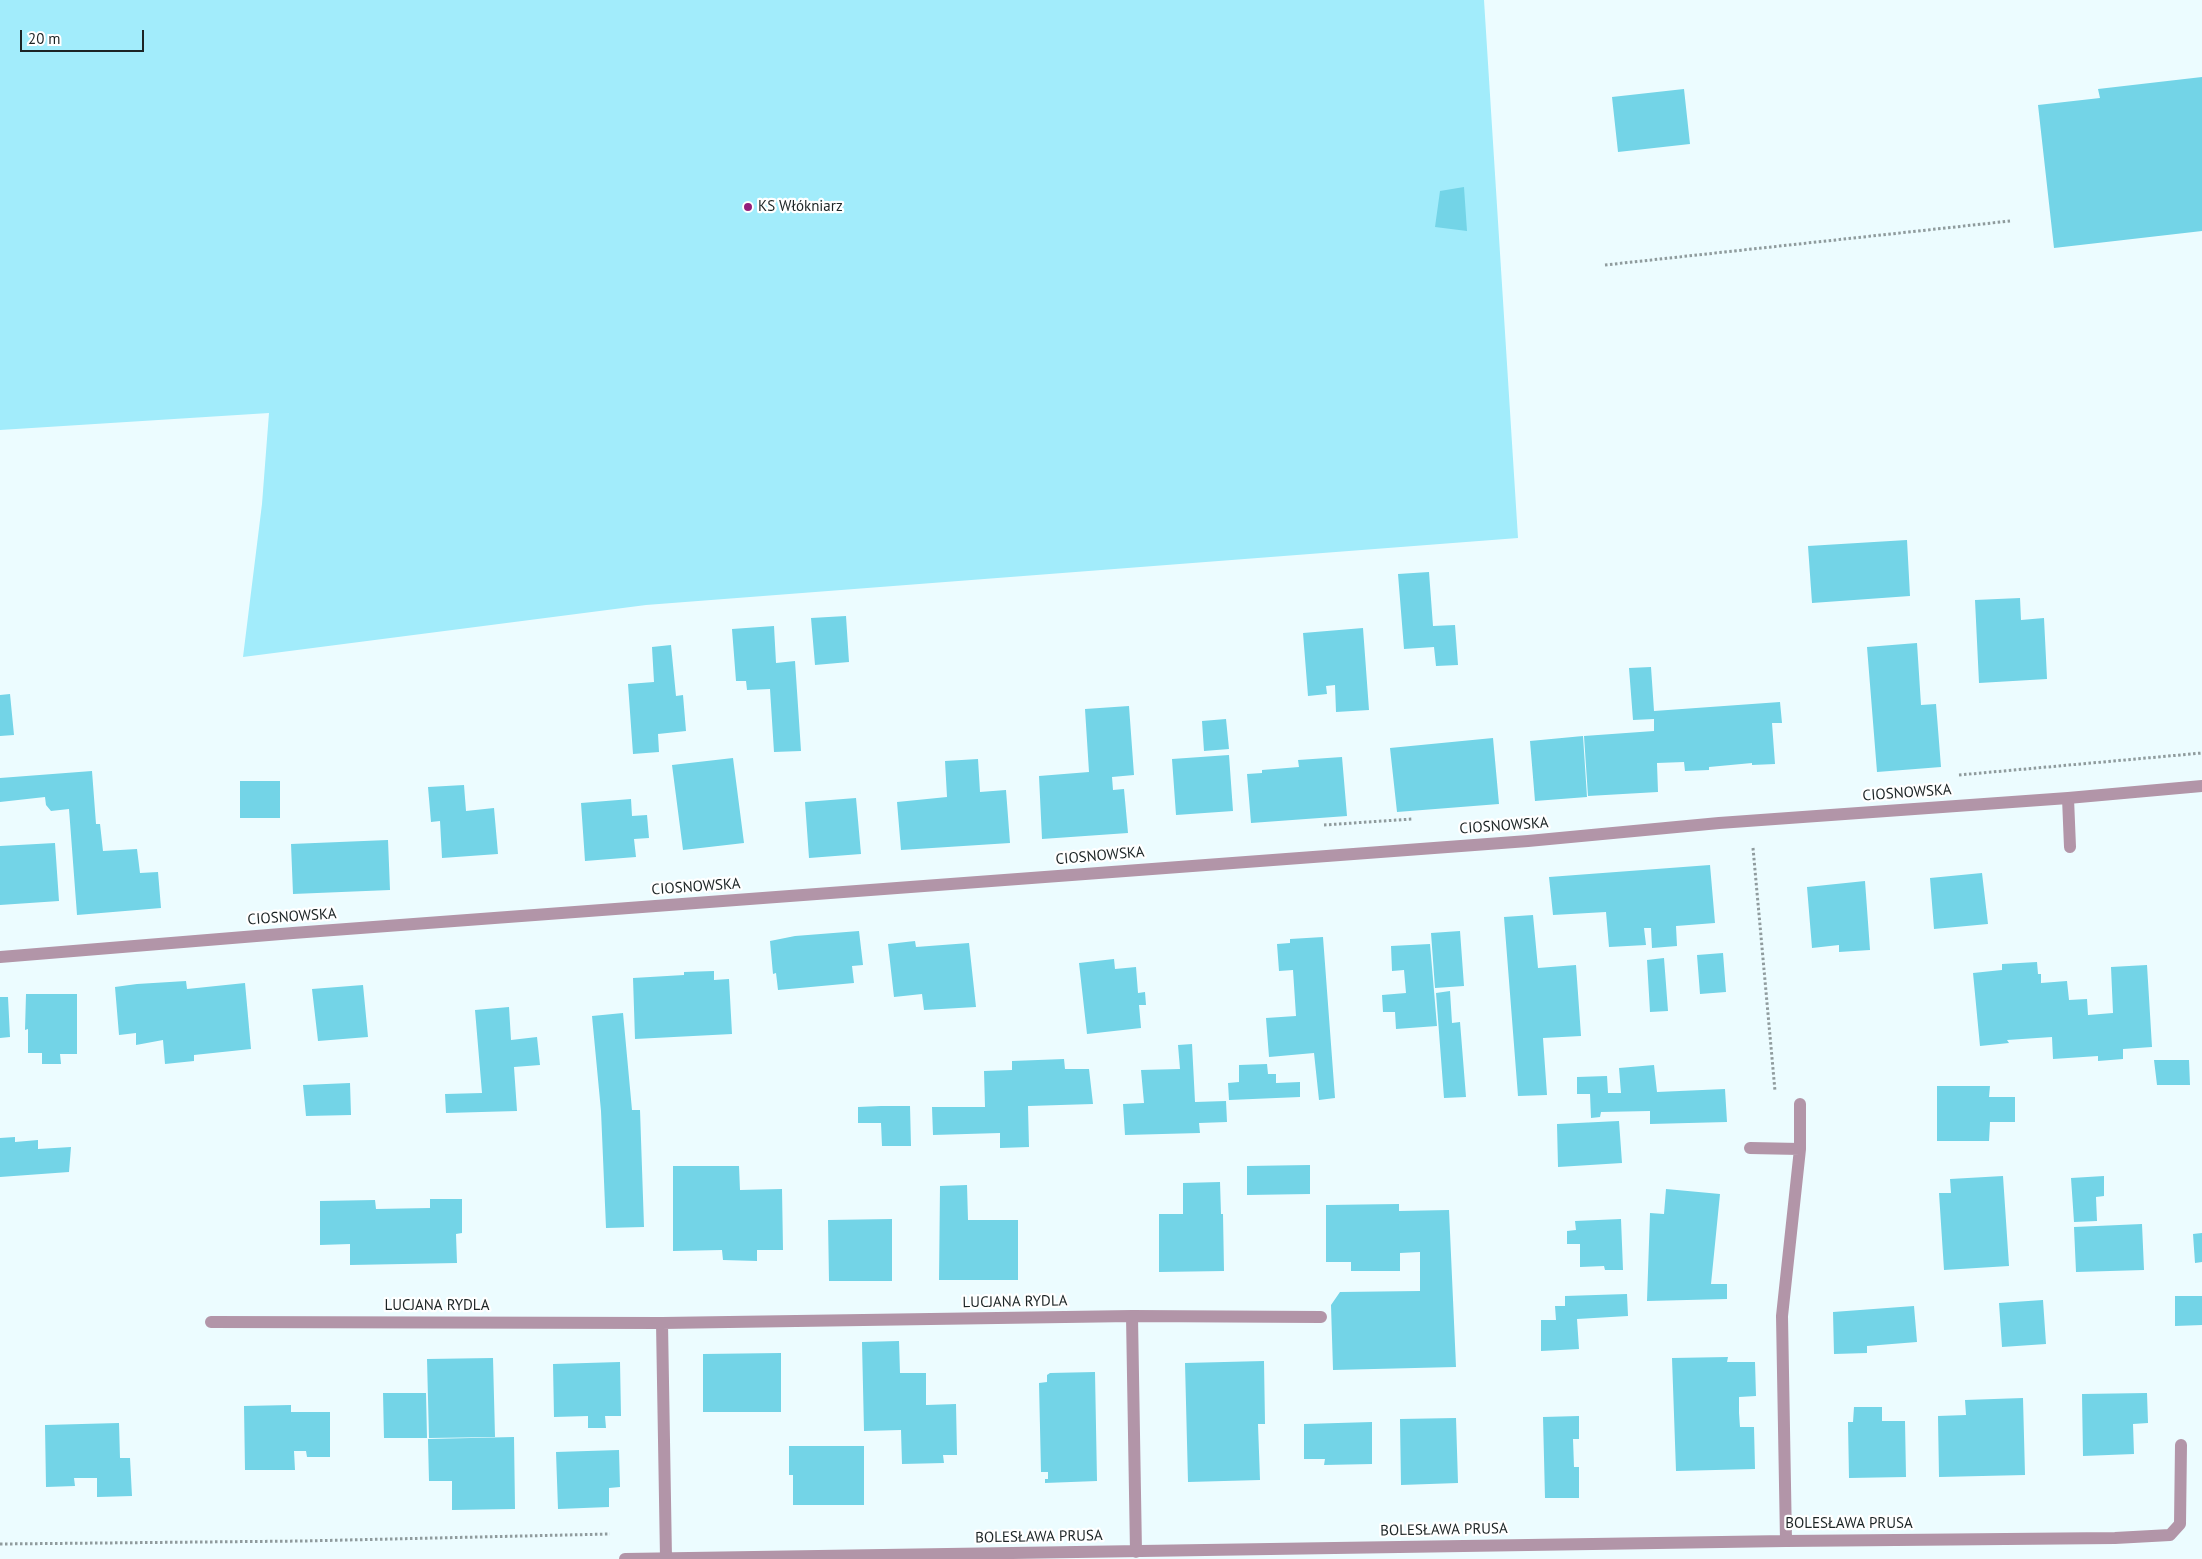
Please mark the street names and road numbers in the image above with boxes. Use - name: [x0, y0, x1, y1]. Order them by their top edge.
- street label: CIOSNOWSKA: [1862, 781, 1952, 805]
- street label: CIOSNOWSKA: [1459, 814, 1549, 838]
- street label: CIOSNOWSKA: [1055, 843, 1145, 869]
- street label: CIOSNOWSKA: [651, 875, 741, 899]
- street label: CIOSNOWSKA: [247, 905, 337, 929]
- street label: LUCJANA RYDLA: [962, 1292, 1068, 1312]
- street label: LUCJANA RYDLA: [385, 1297, 489, 1315]
- street label: BOLESŁAWA PRUSA: [1785, 1515, 1913, 1533]
- street label: BOLESŁAWA PRUSA: [1380, 1520, 1508, 1540]
- street label: BOLESŁAWA PRUSA: [975, 1527, 1103, 1547]

